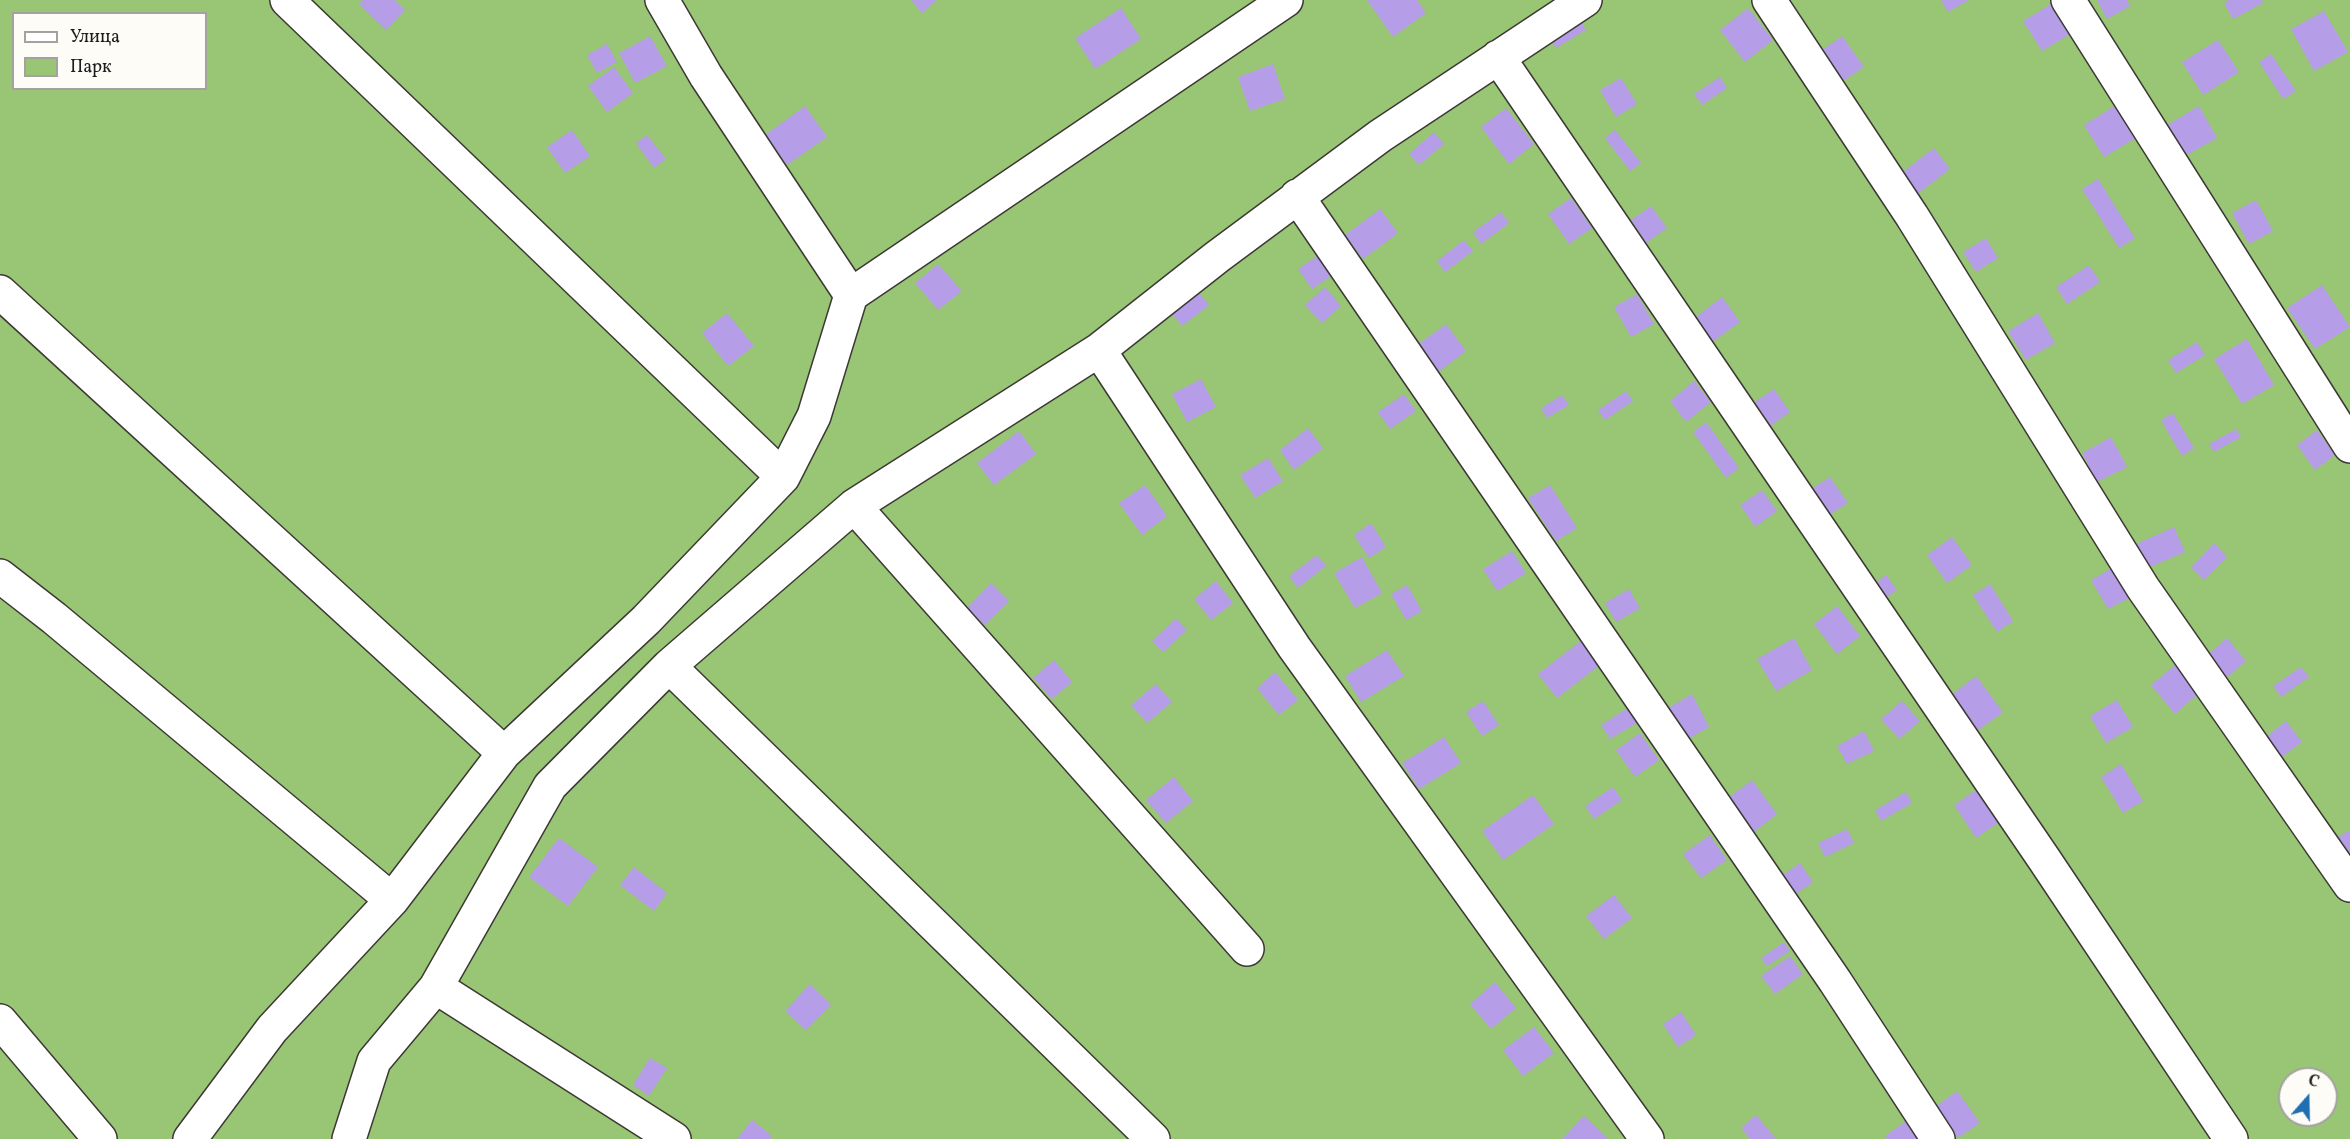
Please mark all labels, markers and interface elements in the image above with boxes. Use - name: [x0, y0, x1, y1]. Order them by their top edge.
- legend: [12, 12, 207, 90]
- text: Улица: [70, 25, 120, 50]
- text: Парк: [70, 55, 112, 80]
- north arrow: [2278, 1067, 2338, 1127]
- text: С: [2305, 1070, 2322, 1094]

